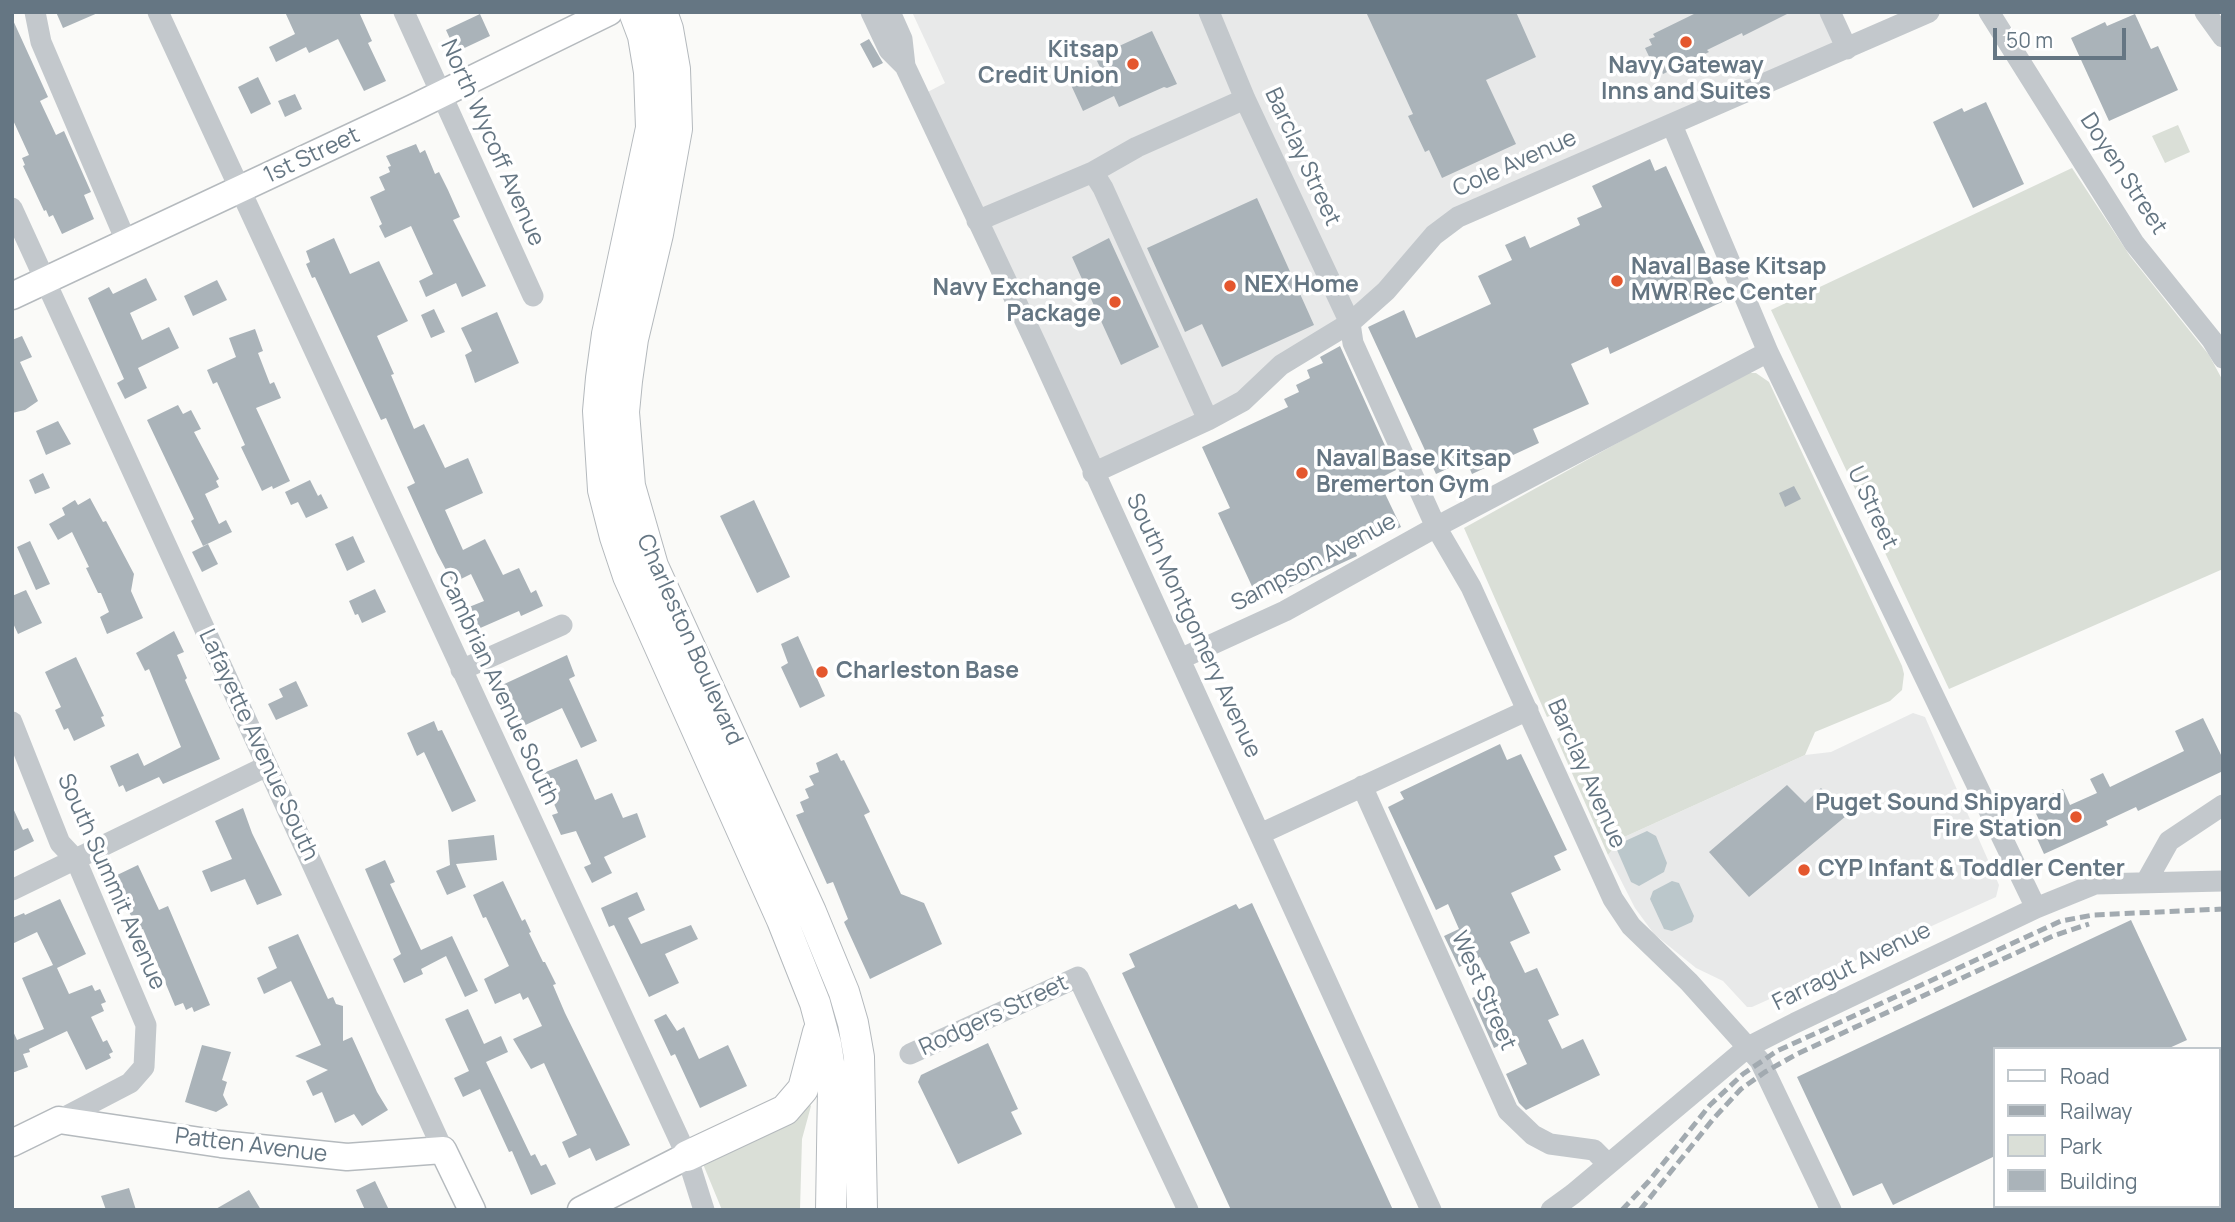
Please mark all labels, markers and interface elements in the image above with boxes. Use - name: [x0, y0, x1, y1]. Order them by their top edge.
- scale bar: [1997, 14, 2130, 58]
- text: 50 m: [2006, 26, 2053, 54]
- marker: Navy Gateway Inns and Suites: [1678, 34, 1694, 50]
- street label: North Wycoff Avenue: [434, 36, 550, 250]
- place label: Kitsap Credit Union: [978, 37, 1119, 91]
- place label: Navy Gateway Inns and Suites: [1601, 53, 1771, 107]
- marker: Kitsap Credit Union: [1125, 56, 1141, 72]
- street label: Barclay Street: [1258, 84, 1346, 230]
- street label: Doyen Street: [2074, 108, 2172, 240]
- street label: 1st Street: [260, 122, 364, 190]
- street label: Cole Avenue: [1449, 125, 1581, 203]
- place label: Naval Base Kitsap MWR Rec Center: [1631, 254, 1826, 308]
- place label: NEX Home: [1244, 272, 1359, 300]
- marker: Naval Base Kitsap MWR Rec Center: [1609, 273, 1625, 289]
- place label: Navy Exchange Package: [933, 275, 1101, 329]
- marker: NEX Home: [1222, 278, 1238, 294]
- marker: Navy Exchange Package: [1107, 294, 1123, 310]
- place label: Naval Base Kitsap Bremerton Gym: [1316, 446, 1511, 500]
- street label: U Street: [1841, 462, 1903, 554]
- marker: Naval Base Kitsap Bremerton Gym: [1294, 465, 1310, 481]
- street label: South Montgomery Avenue: [1120, 489, 1266, 763]
- street label: Sampson Avenue: [1227, 508, 1401, 618]
- street label: Charleston Boulevard: [630, 530, 748, 750]
- street label: Cambrian Avenue South: [432, 567, 564, 809]
- street label: Lafayette Avenue South: [192, 625, 324, 865]
- place label: Charleston Base: [836, 658, 1019, 686]
- marker: Charleston Base: [814, 664, 830, 680]
- street label: Barclay Avenue: [1541, 695, 1631, 853]
- street label: South Summit Avenue: [51, 770, 171, 994]
- place label: Puget Sound Shipyard Fire Station: [1815, 790, 2062, 844]
- marker: Puget Sound Shipyard Fire Station: [2068, 809, 2084, 825]
- place label: CYP Infant & Toddler Center: [1818, 856, 2125, 884]
- marker: CYP Infant & Toddler Center: [1796, 862, 1812, 878]
- street label: Farragut Avenue: [1768, 917, 1936, 1017]
- street label: West Street: [1445, 927, 1521, 1055]
- street label: Rodgers Street: [915, 970, 1073, 1062]
- legend: [1994, 1047, 2221, 1208]
- text: Road: [2060, 1062, 2110, 1090]
- text: Railway: [2060, 1097, 2132, 1125]
- street label: Patten Avenue: [173, 1123, 329, 1169]
- text: Park: [2060, 1132, 2102, 1160]
- text: Building: [2060, 1167, 2137, 1195]

